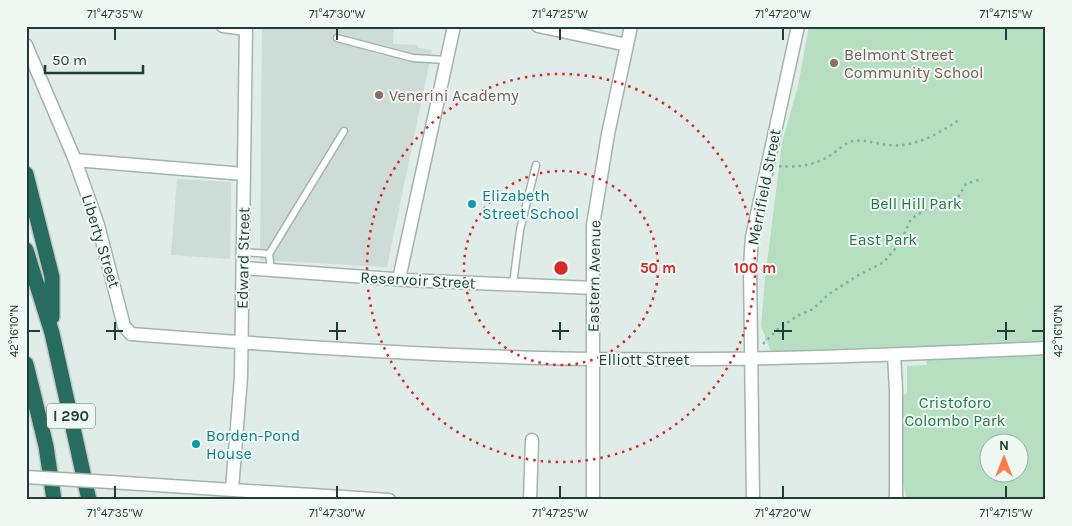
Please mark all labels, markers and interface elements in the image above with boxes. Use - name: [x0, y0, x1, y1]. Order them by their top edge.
- text: 71°47'35"W: [87, 7, 143, 21]
- text: 71°47'30"W: [309, 7, 365, 21]
- text: 71°47'25"W: [532, 7, 588, 21]
- text: 71°47'20"W: [755, 7, 811, 21]
- text: 71°47'15"W: [980, 7, 1033, 21]
- scale bar: [45, 42, 142, 74]
- place label: Belmont Street Community School: [844, 45, 983, 82]
- text: 50 m: [52, 51, 87, 69]
- marker: Belmont Street Community School: [828, 57, 840, 69]
- place label: Venerini Academy: [389, 86, 519, 105]
- marker: Venerini Academy: [373, 89, 385, 101]
- street label: Merrifield Street: [743, 127, 785, 247]
- place label: Elizabeth Street School: [482, 186, 579, 223]
- street label: Liberty Street: [78, 192, 124, 290]
- park label: Bell Hill Park: [870, 194, 962, 213]
- marker: Elizabeth Street School: [466, 198, 478, 210]
- street label: Edward Street: [233, 207, 253, 309]
- street label: Eastern Avenue: [584, 220, 604, 332]
- park label: East Park: [849, 230, 917, 249]
- centre of rings: [552, 259, 570, 277]
- text: 50 m: [640, 259, 676, 277]
- text: 100 m: [734, 259, 776, 277]
- street label: Reservoir Street: [360, 267, 476, 293]
- text: 42°16'10"N: [7, 304, 21, 358]
- text: 42°16'10"N: [1051, 304, 1065, 358]
- street label: Elliott Street: [598, 350, 690, 369]
- park label: Cristoforo Colombo Park: [904, 393, 1006, 430]
- road number: I 290: [47, 404, 95, 428]
- place label: Borden-Pond House: [206, 426, 300, 463]
- north arrow: [980, 434, 1030, 484]
- text: N: [999, 437, 1009, 454]
- marker: Borden-Pond House: [190, 438, 202, 450]
- text: 71°47'35"W: [87, 506, 143, 520]
- text: 71°47'30"W: [309, 506, 365, 520]
- text: 71°47'25"W: [532, 506, 588, 520]
- text: 71°47'20"W: [755, 506, 811, 520]
- text: 71°47'15"W: [980, 506, 1033, 520]

